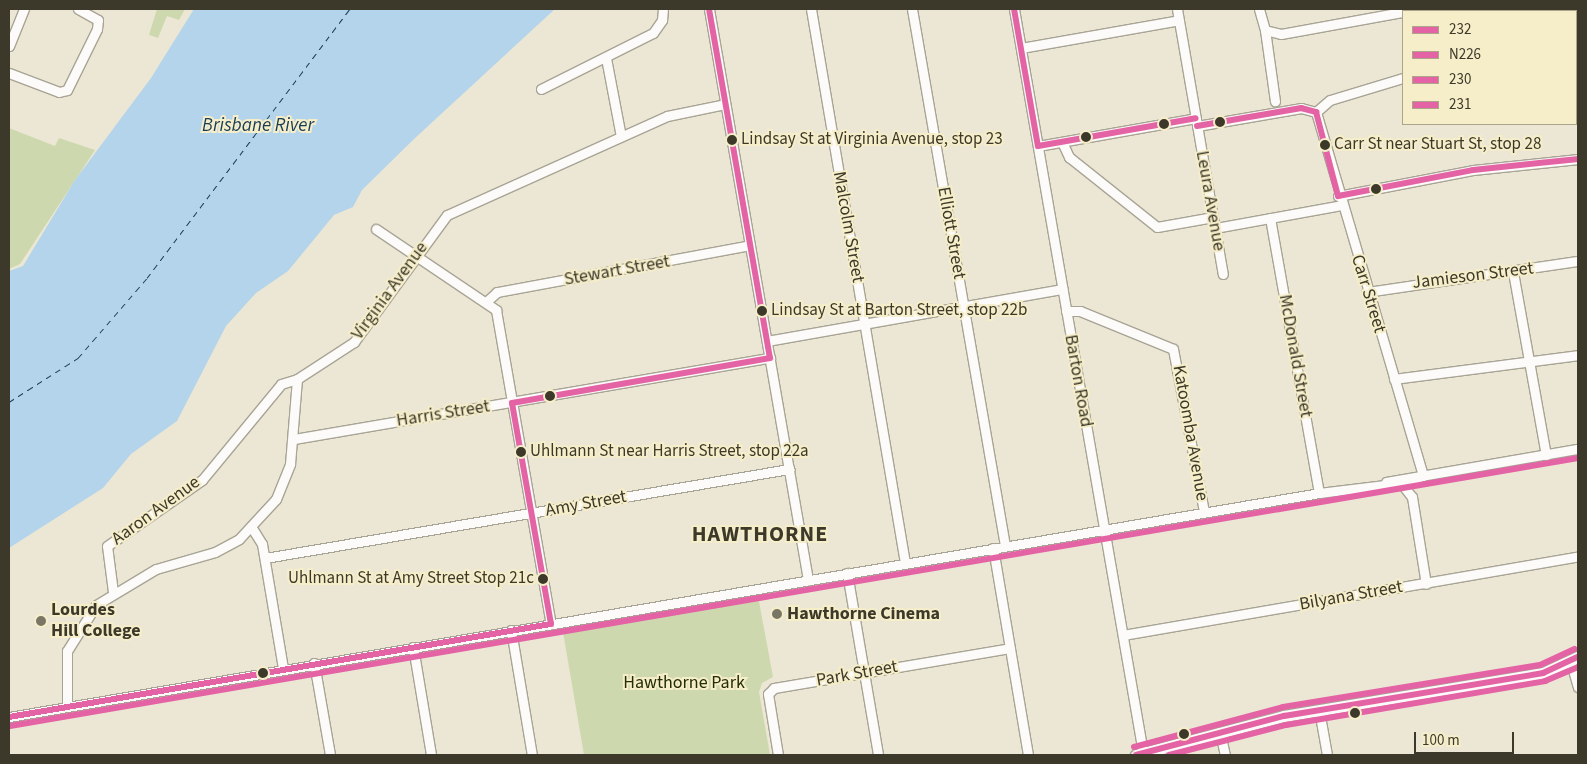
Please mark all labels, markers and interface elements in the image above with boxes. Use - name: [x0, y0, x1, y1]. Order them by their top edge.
- legend: [1402, 10, 1577, 125]
- text: 232: [1449, 19, 1471, 40]
- text: N226: [1449, 44, 1481, 65]
- text: 230: [1449, 69, 1471, 90]
- text: 231: [1449, 94, 1471, 115]
- water label: Brisbane River: [202, 115, 314, 137]
- unlabelled marker: [1215, 117, 1225, 127]
- unlabelled marker: [1159, 119, 1169, 129]
- place label: Lindsay St at Virginia Avenue, stop 23: [741, 130, 1003, 150]
- unlabelled marker: [1081, 132, 1091, 142]
- marker: Lindsay St at Virginia Avenue, stop 23: [727, 135, 737, 145]
- place label: Carr St near Stuart St, stop 28: [1334, 135, 1541, 155]
- marker: Carr St near Stuart St, stop 28: [1320, 140, 1330, 150]
- street label: Leura Avenue: [1191, 149, 1229, 253]
- street label: Malcolm Street: [828, 170, 868, 284]
- unlabelled marker: [1371, 184, 1381, 194]
- street label: Elliott Street: [932, 185, 970, 281]
- street label: Virginia Avenue: [347, 238, 433, 344]
- street label: Stewart Street: [562, 251, 672, 291]
- street label: Carr Street: [1346, 252, 1390, 336]
- street label: Jamieson Street: [1411, 258, 1535, 294]
- street label: McDonald Street: [1274, 293, 1316, 419]
- place label: Lindsay St at Barton Street, stop 22b: [771, 301, 1027, 321]
- marker: Lindsay St at Barton Street, stop 22b: [757, 306, 767, 316]
- street label: Barton Road: [1059, 333, 1097, 429]
- street label: Katoomba Avenue: [1167, 363, 1213, 503]
- unlabelled marker: [545, 391, 555, 401]
- street label: Harris Street: [395, 396, 491, 432]
- place label: Uhlmann St near Harris Street, stop 22a: [530, 442, 809, 462]
- marker: Uhlmann St near Harris Street, stop 22a: [516, 447, 526, 457]
- street label: Aaron Avenue: [108, 472, 204, 550]
- street label: Amy Street: [544, 486, 628, 522]
- district label: HAWTHORNE: [691, 522, 829, 548]
- place label: Uhlmann St at Amy Street Stop 21c: [288, 569, 534, 589]
- marker: Uhlmann St at Amy Street Stop 21c: [538, 574, 548, 584]
- street label: Bilyana Street: [1298, 576, 1404, 616]
- place label: Lourdes Hill College: [51, 600, 141, 642]
- place label: Hawthorne Cinema: [787, 603, 940, 625]
- marker: Hawthorne Cinema: [771, 608, 783, 620]
- marker: Lourdes Hill College: [35, 615, 47, 627]
- street label: Park Street: [815, 656, 899, 692]
- unlabelled marker: [258, 668, 268, 678]
- park label: Hawthorne Park: [623, 672, 745, 694]
- unlabelled marker: [1350, 708, 1360, 718]
- scale bar: [1417, 722, 1517, 754]
- unlabelled marker: [1179, 729, 1189, 739]
- text: 100 m: [1422, 730, 1460, 751]

